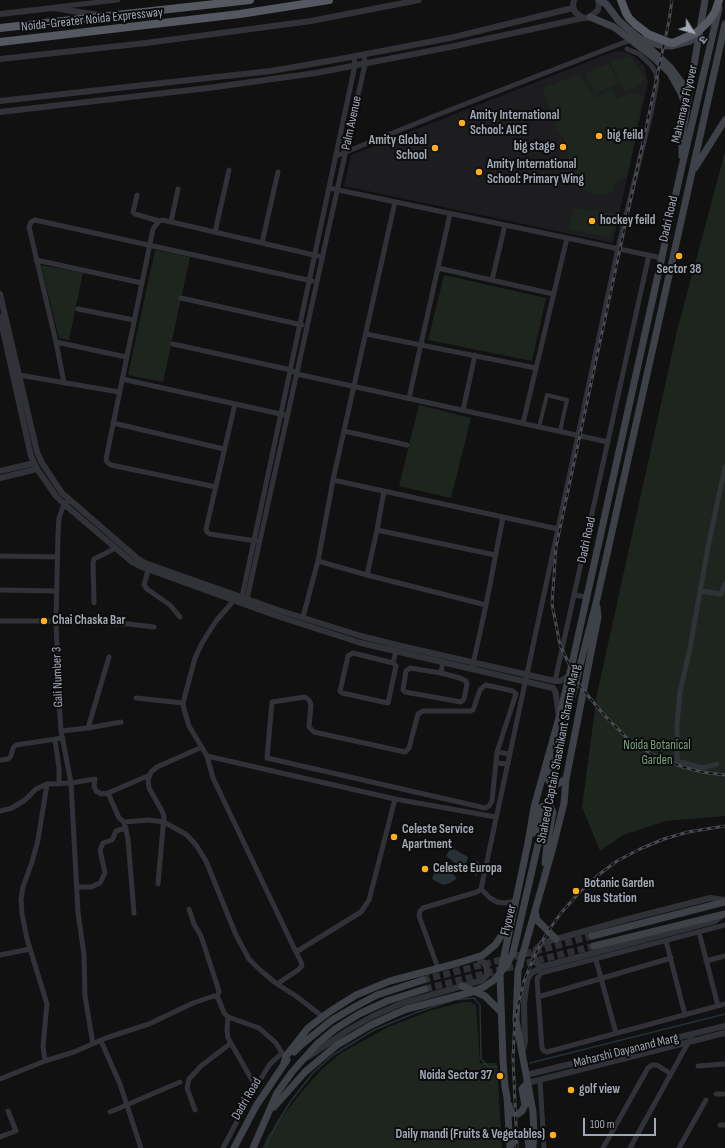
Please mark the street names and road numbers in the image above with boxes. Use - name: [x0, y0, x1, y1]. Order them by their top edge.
- street label: Noida-Greater Noida Expressway: [20, 5, 164, 35]
- street label: Mahamaya Flyover: [668, 63, 702, 145]
- street label: Palm Avenue: [339, 95, 365, 151]
- street label: Dadri Road: [656, 195, 682, 243]
- street label: Dadri Road: [575, 516, 599, 564]
- street label: Gali Number 3: [49, 646, 67, 708]
- street label: Shaheed Captain Shashikant Sharma Marg: [534, 663, 584, 845]
- street label: Flyover: [498, 903, 520, 937]
- street label: Maharshi Dayanand Marg: [572, 1030, 680, 1072]
- street label: Dadri Road: [229, 1075, 265, 1123]

